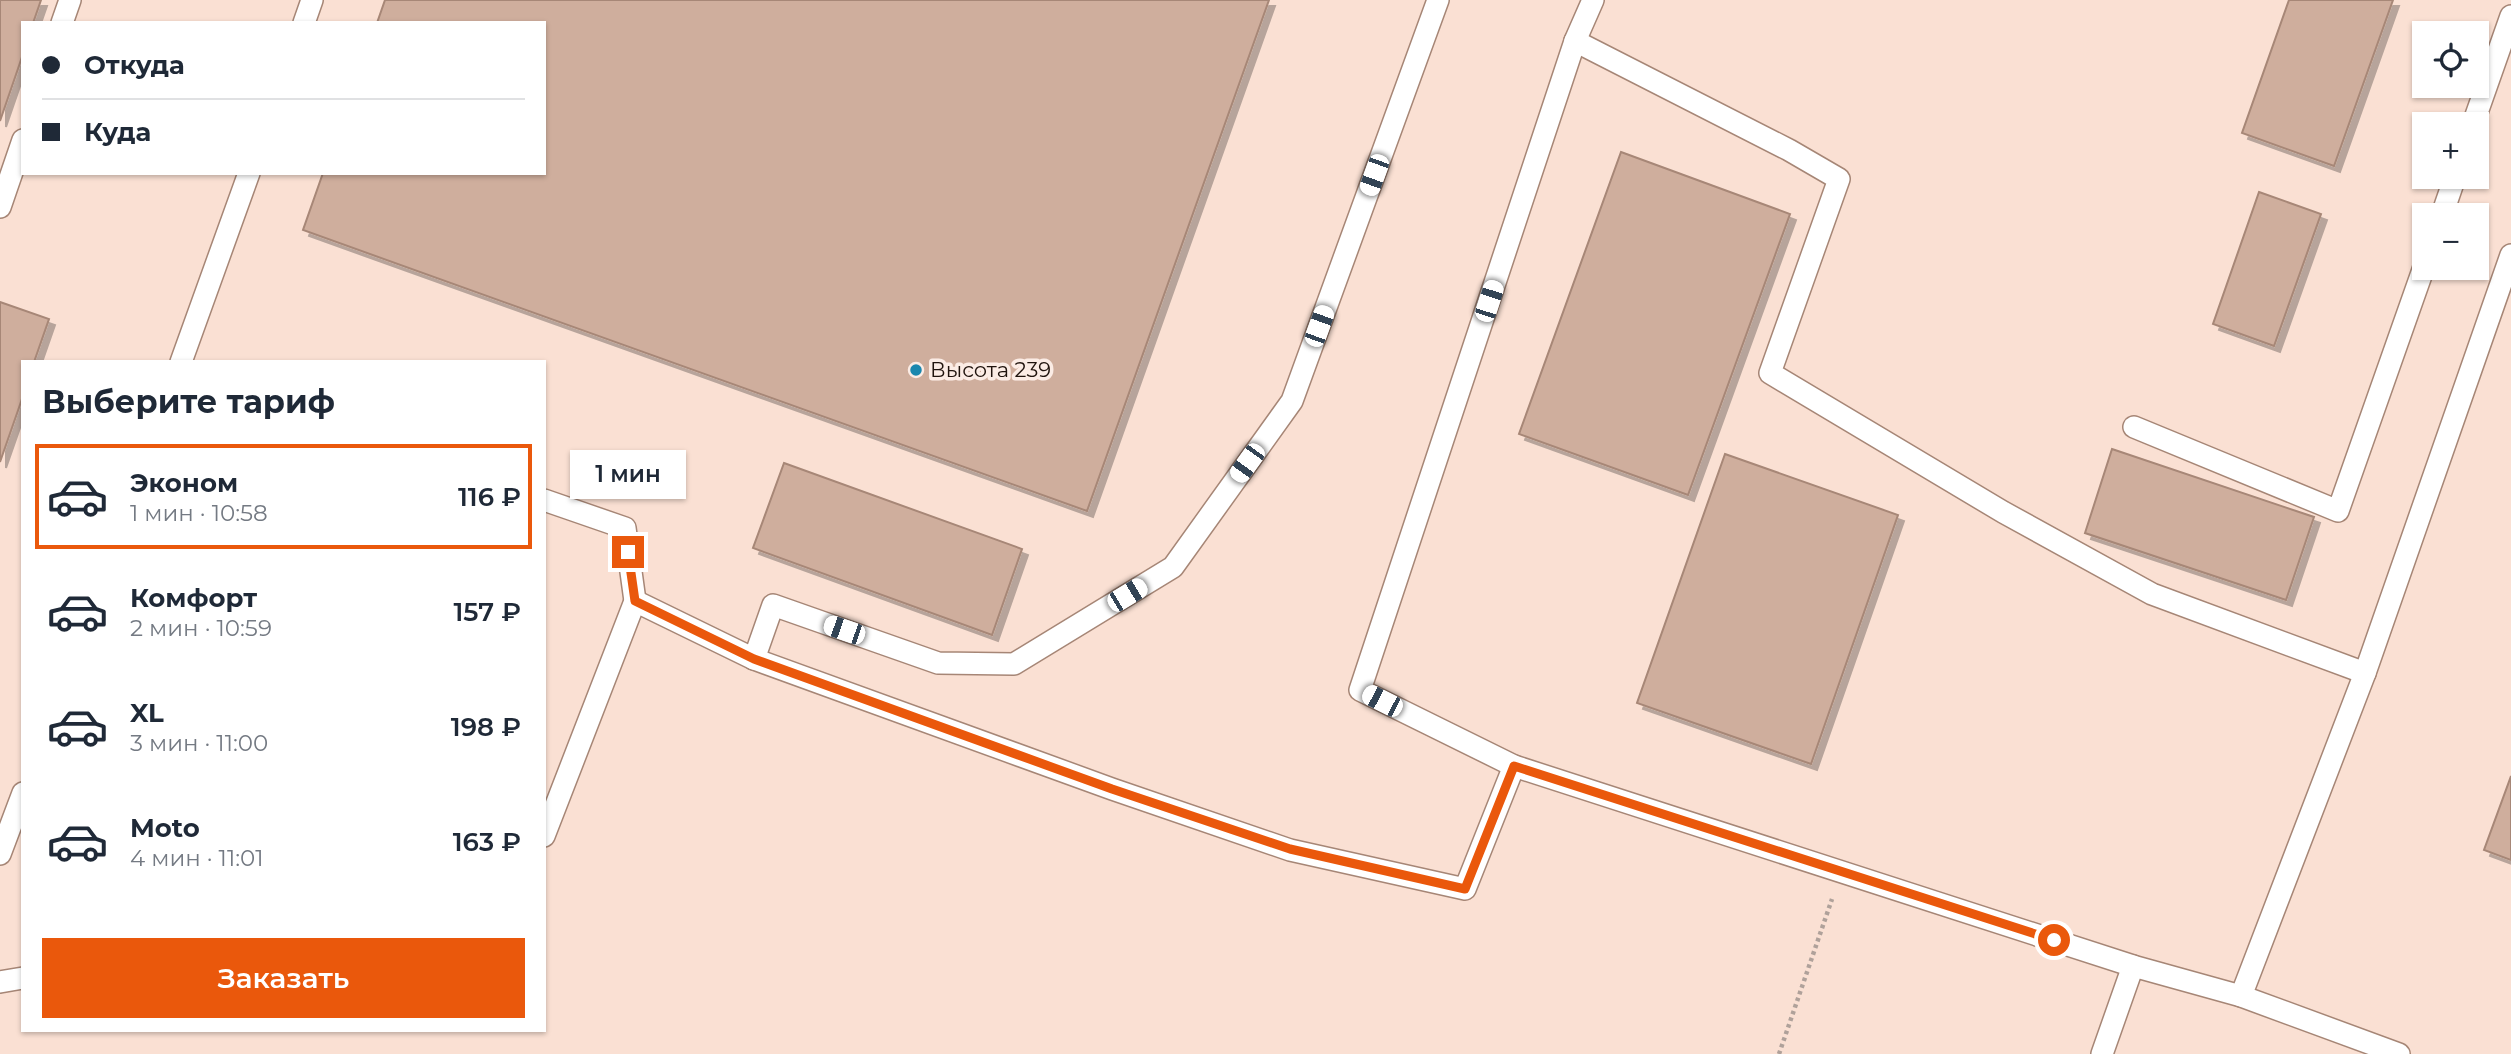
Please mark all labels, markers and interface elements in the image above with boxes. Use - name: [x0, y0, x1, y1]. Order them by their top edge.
- map controls: [2412, 21, 2489, 280]
- button: locate: [2412, 21, 2489, 98]
- text: Откуда: [84, 49, 185, 81]
- button: +: [2412, 112, 2489, 189]
- text: Куда: [84, 116, 151, 148]
- car: [1357, 152, 1392, 198]
- button: −: [2412, 203, 2489, 280]
- car: [1473, 278, 1506, 324]
- car: [1302, 303, 1337, 349]
- place label: Высота 239: [930, 357, 1051, 382]
- marker: Высота 239: [908, 362, 924, 378]
- text: Выберите тариф: [42, 382, 335, 421]
- car: [1227, 440, 1268, 486]
- callout: 1 мин: [570, 450, 686, 500]
- text: 1 мин: [595, 460, 661, 488]
- icon: car: [46, 465, 109, 528]
- text: Эконом: [130, 467, 238, 499]
- text: 116 ₽: [458, 481, 521, 513]
- text: 1 мин · 10:58: [130, 499, 268, 527]
- route end: [612, 536, 644, 568]
- car: [1104, 575, 1151, 615]
- icon: car: [46, 580, 109, 643]
- text: Комфорт: [130, 582, 257, 614]
- text: 157 ₽: [453, 596, 521, 628]
- car: [821, 613, 868, 647]
- text: 2 мин · 10:59: [130, 614, 272, 642]
- car: [1359, 682, 1406, 720]
- icon: car: [46, 695, 109, 758]
- text: XL: [130, 697, 164, 729]
- text: 198 ₽: [451, 711, 521, 743]
- text: 3 мин · 11:00: [130, 729, 268, 757]
- icon: car: [46, 810, 109, 873]
- text: Moto: [130, 812, 200, 844]
- text: 163 ₽: [453, 826, 521, 858]
- text: 4 мин · 11:01: [130, 844, 264, 872]
- route start: [2038, 924, 2070, 956]
- button: Заказать: [42, 938, 525, 1018]

